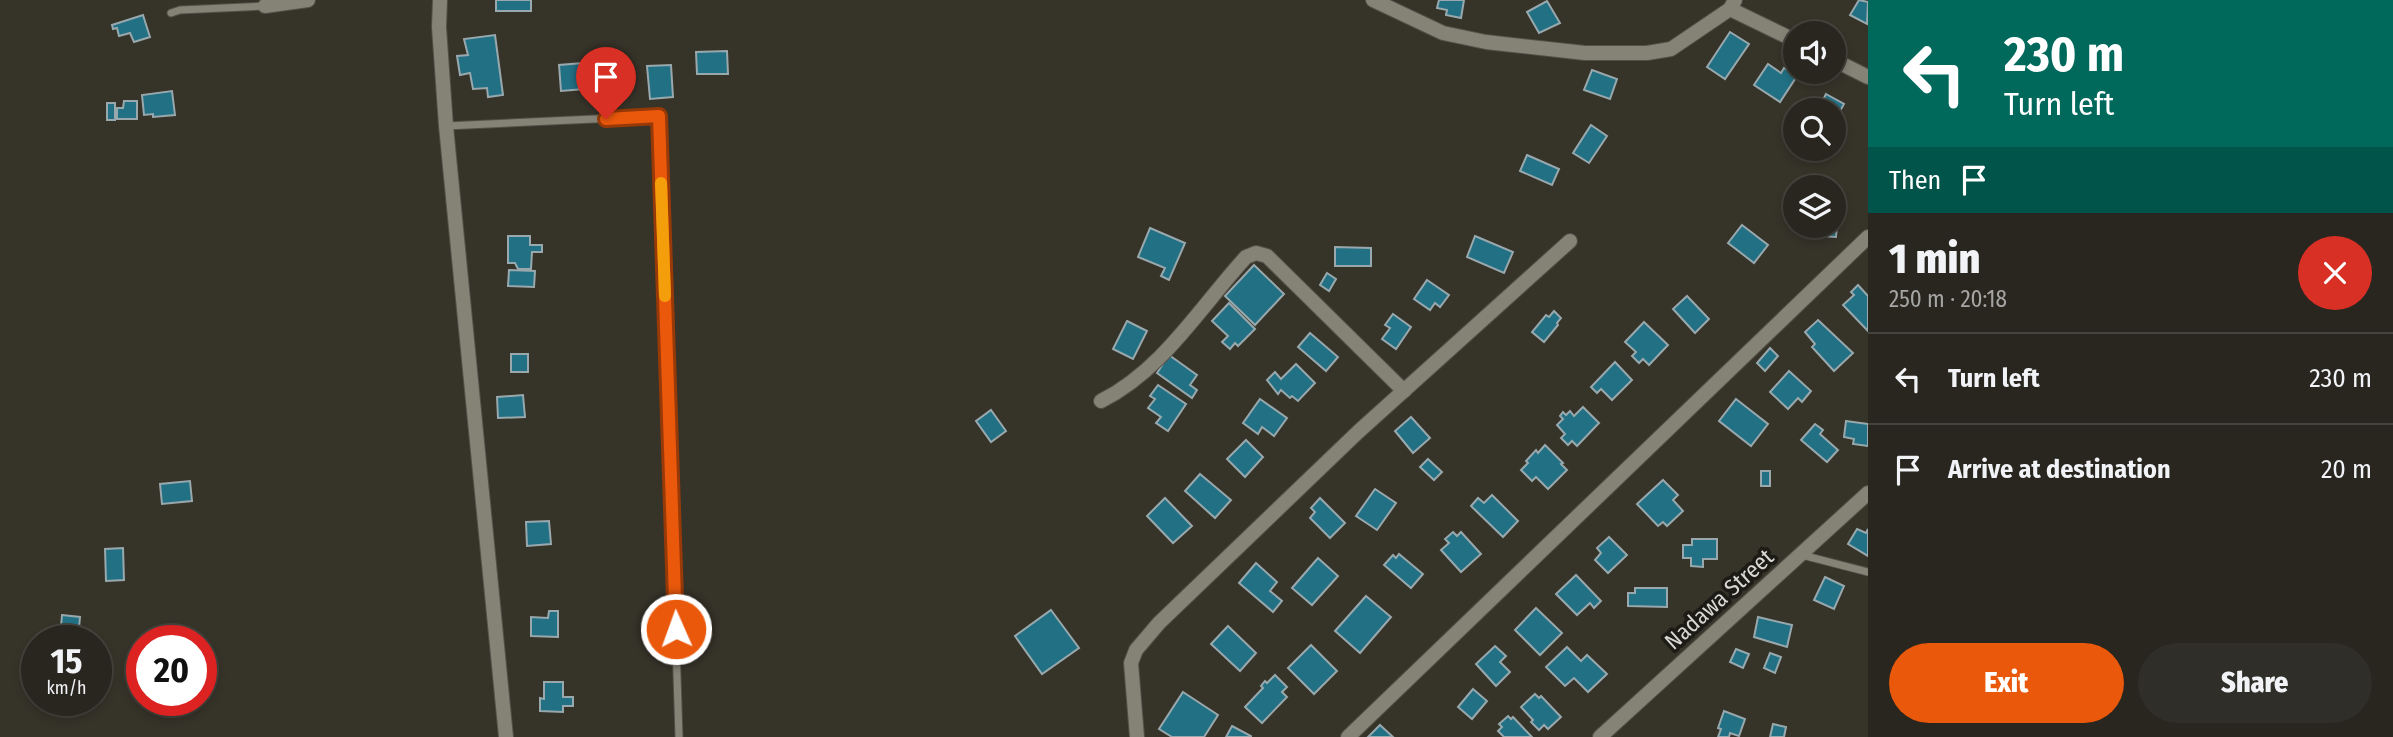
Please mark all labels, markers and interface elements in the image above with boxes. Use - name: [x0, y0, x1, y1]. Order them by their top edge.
- map controls: [1783, 21, 1846, 238]
- button: sound: [1783, 21, 1846, 84]
- text: 230 m: [2004, 25, 2124, 84]
- icon: left: [1889, 28, 1980, 119]
- pin: [576, 47, 636, 119]
- icon: arrive: [587, 58, 625, 96]
- text: Turn left: [2004, 85, 2114, 123]
- button: search: [1783, 98, 1846, 161]
- icon: arrive: [1955, 161, 1993, 199]
- text: Then: [1889, 165, 1941, 196]
- button: layers: [1783, 175, 1846, 238]
- text: 1 min: [1889, 234, 1980, 284]
- button: close: [2298, 236, 2372, 310]
- text: 250 m · 20:18: [1889, 285, 2007, 313]
- icon: left: [1889, 360, 1927, 398]
- text: Turn left: [1948, 363, 2040, 394]
- text: 230 m: [2309, 363, 2372, 394]
- icon: arrive: [1889, 451, 1927, 489]
- text: Arrive at destination: [1948, 454, 2171, 485]
- text: 20 m: [2321, 454, 2372, 485]
- street label: Nadawa Street: [1659, 543, 1780, 655]
- position arrow: [639, 592, 713, 666]
- speed limit sign: 20: [126, 625, 217, 716]
- text: 15: [50, 640, 82, 682]
- button: Exit: [1889, 643, 2124, 723]
- button: Share: [2138, 643, 2372, 723]
- text: km/h: [46, 677, 87, 699]

